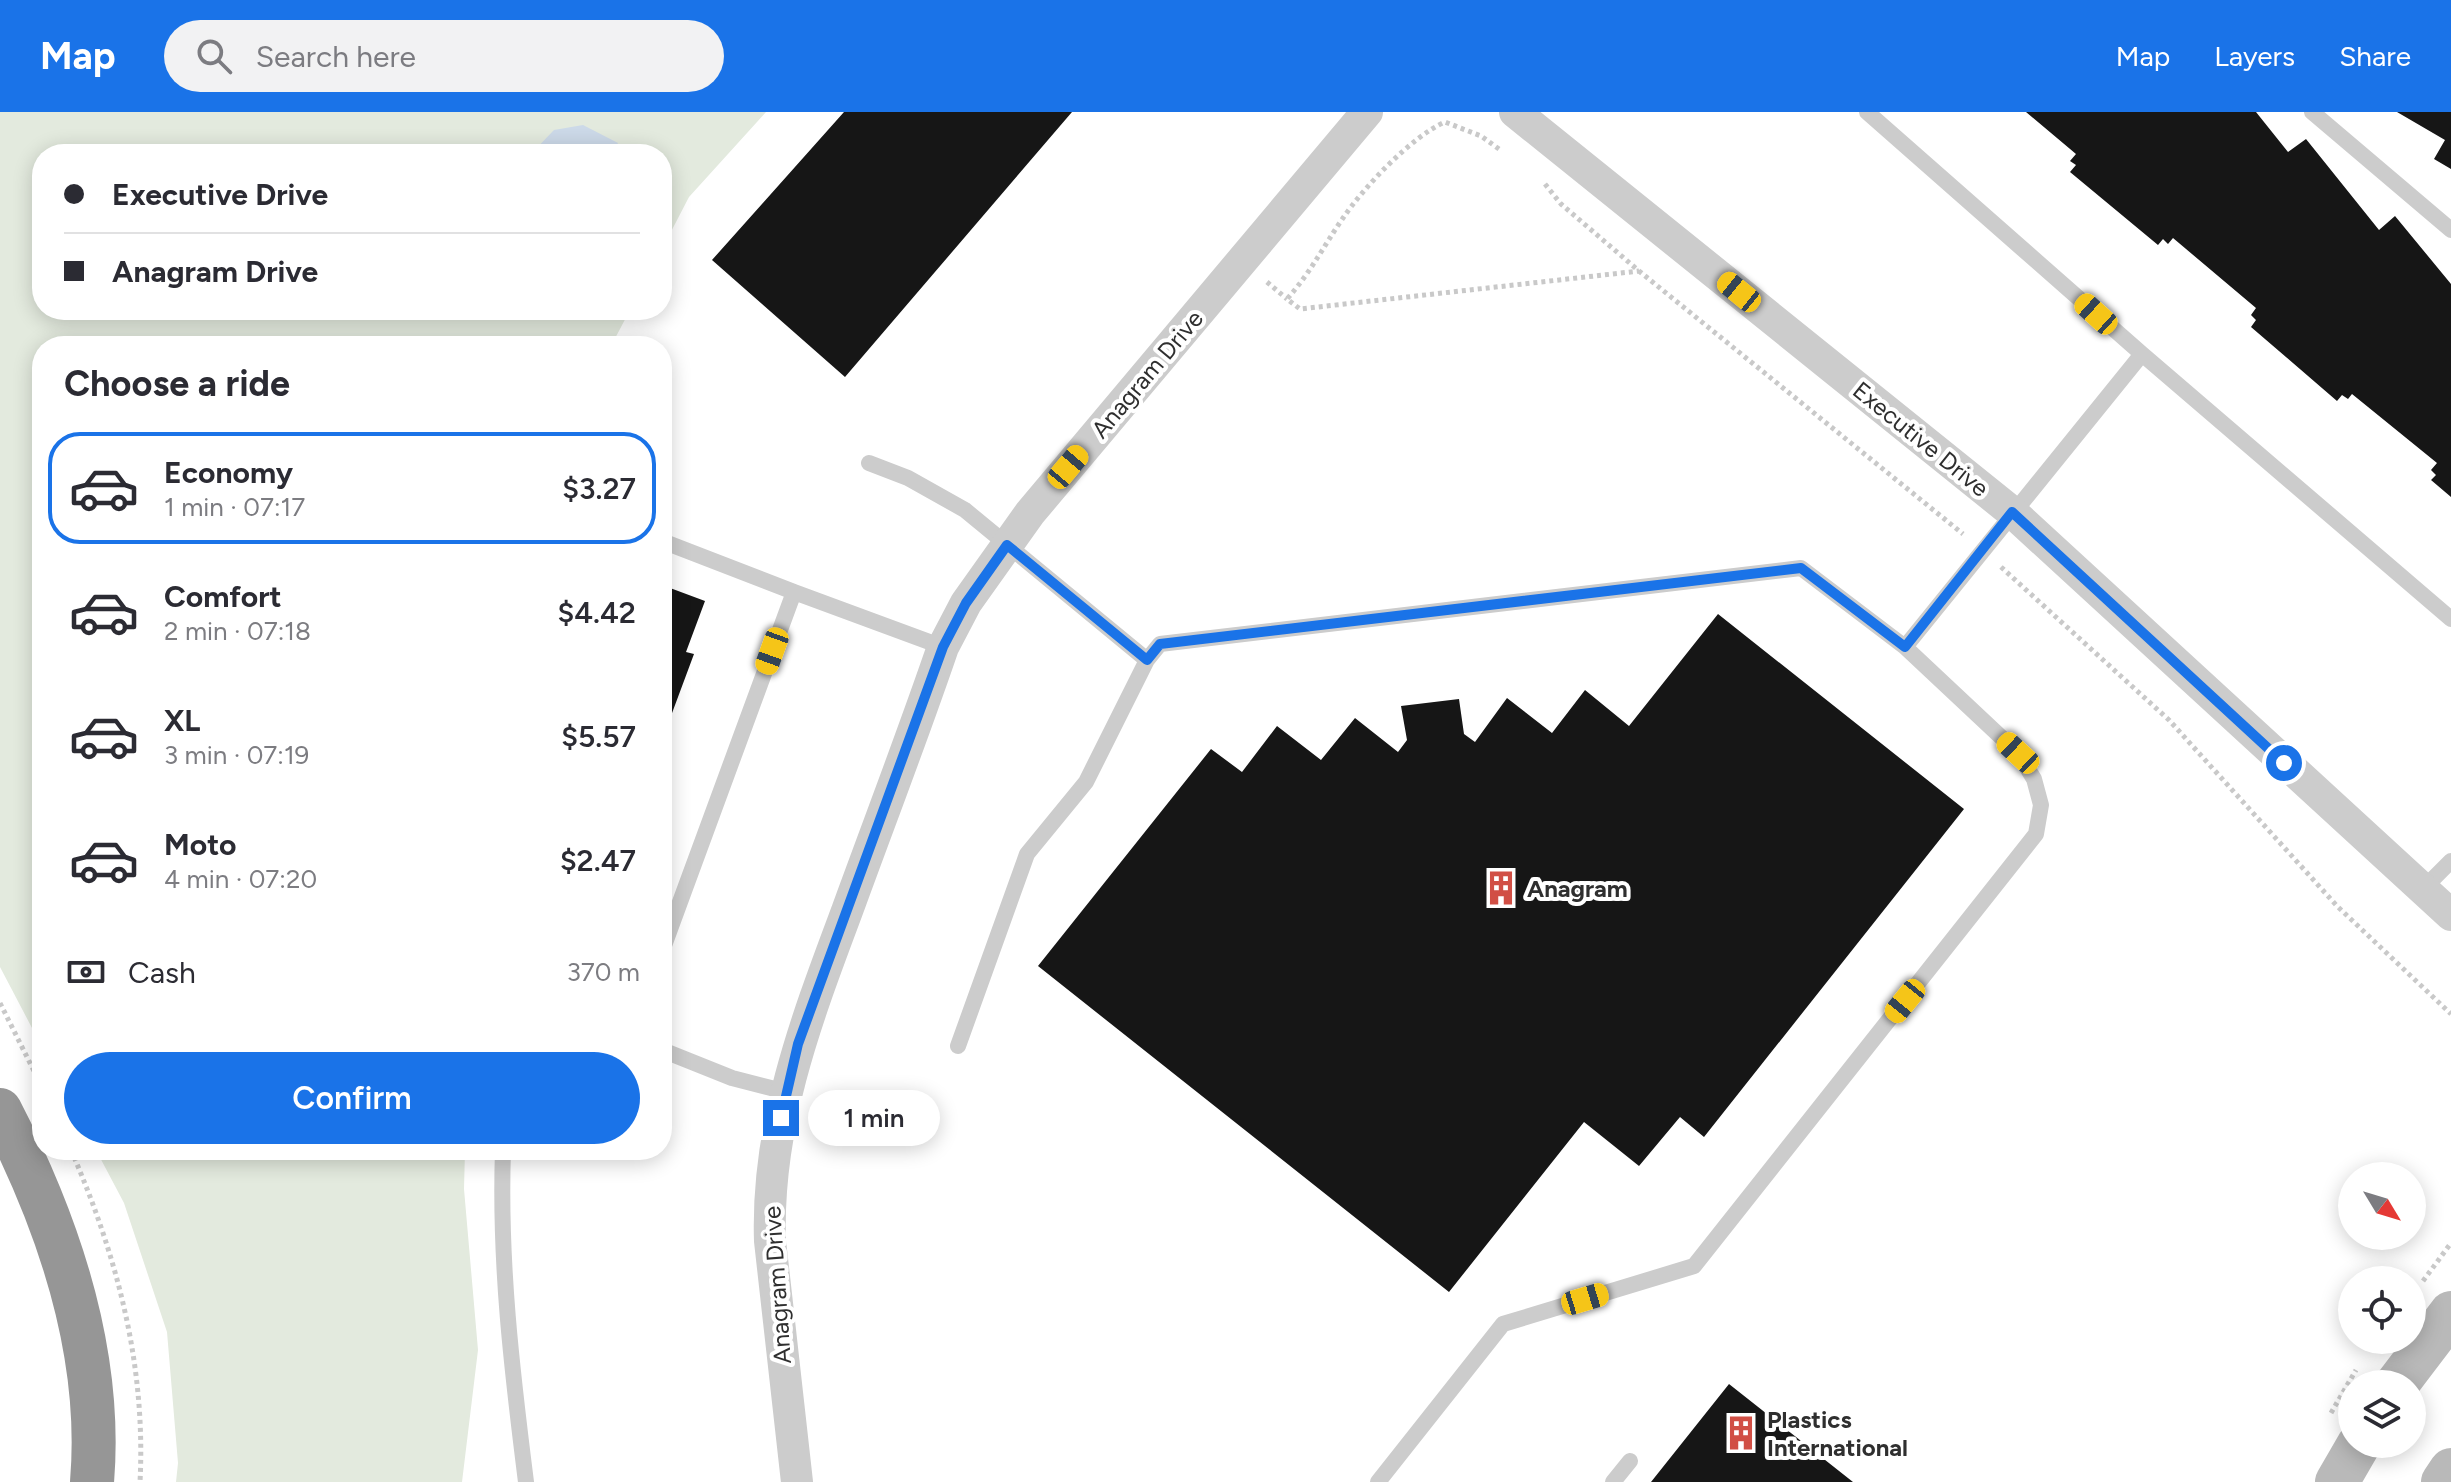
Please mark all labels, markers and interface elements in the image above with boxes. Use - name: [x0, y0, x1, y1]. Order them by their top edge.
- search box: [164, 20, 724, 92]
- text: Map: [40, 33, 116, 79]
- icon: search: [192, 34, 236, 78]
- text: Search here: [256, 38, 416, 75]
- text: Map: [2116, 39, 2170, 73]
- text: Layers: [2214, 39, 2295, 73]
- text: Share: [2339, 39, 2411, 73]
- text: Executive Drive: [112, 176, 328, 213]
- text: Anagram Drive: [112, 253, 318, 290]
- car: [1713, 268, 1765, 316]
- car: [2070, 289, 2122, 339]
- street label: Anagram Drive: [1085, 304, 1209, 444]
- text: Choose a ride: [64, 362, 290, 405]
- street label: Executive Drive: [1847, 375, 1995, 503]
- car: [1043, 441, 1093, 493]
- icon: car: [68, 452, 140, 524]
- text: Economy: [164, 454, 293, 491]
- text: $3.27: [562, 470, 636, 507]
- text: 1 min · 07:17: [164, 491, 305, 523]
- icon: car: [68, 576, 140, 648]
- text: Comfort: [164, 578, 282, 615]
- text: $4.42: [557, 594, 636, 631]
- text: 2 min · 07:18: [164, 615, 311, 647]
- car: [753, 624, 791, 678]
- icon: car: [68, 700, 140, 772]
- text: XL: [164, 702, 200, 739]
- text: $5.57: [561, 718, 636, 755]
- car: [1992, 728, 2044, 778]
- text: 3 min · 07:19: [164, 739, 309, 771]
- route start: [2266, 745, 2302, 781]
- icon: car: [68, 824, 140, 896]
- text: Moto: [164, 826, 236, 863]
- text: $2.47: [560, 842, 636, 879]
- text: 4 min · 07:20: [164, 863, 317, 895]
- building icon: Anagram: [1482, 869, 1520, 907]
- place label: Anagram: [1527, 874, 1628, 903]
- icon: cash: [64, 950, 108, 994]
- text: Cash: [128, 954, 196, 991]
- text: 370 m: [567, 956, 640, 988]
- car: [1881, 975, 1929, 1027]
- button: Confirm: [64, 1052, 640, 1144]
- callout: 1 min: [809, 1090, 941, 1146]
- route end: [763, 1100, 799, 1136]
- text: 1 min: [844, 1102, 904, 1134]
- north arrow: [2338, 1162, 2426, 1250]
- map controls: [2338, 1162, 2426, 1458]
- street label: Anagram Drive: [757, 1205, 797, 1365]
- button: locate: [2338, 1266, 2426, 1354]
- car: [1559, 1281, 1611, 1317]
- button: layers: [2338, 1370, 2426, 1458]
- place label: Plastics International: [1767, 1405, 1908, 1462]
- building icon: Plastics International: [1722, 1414, 1760, 1452]

